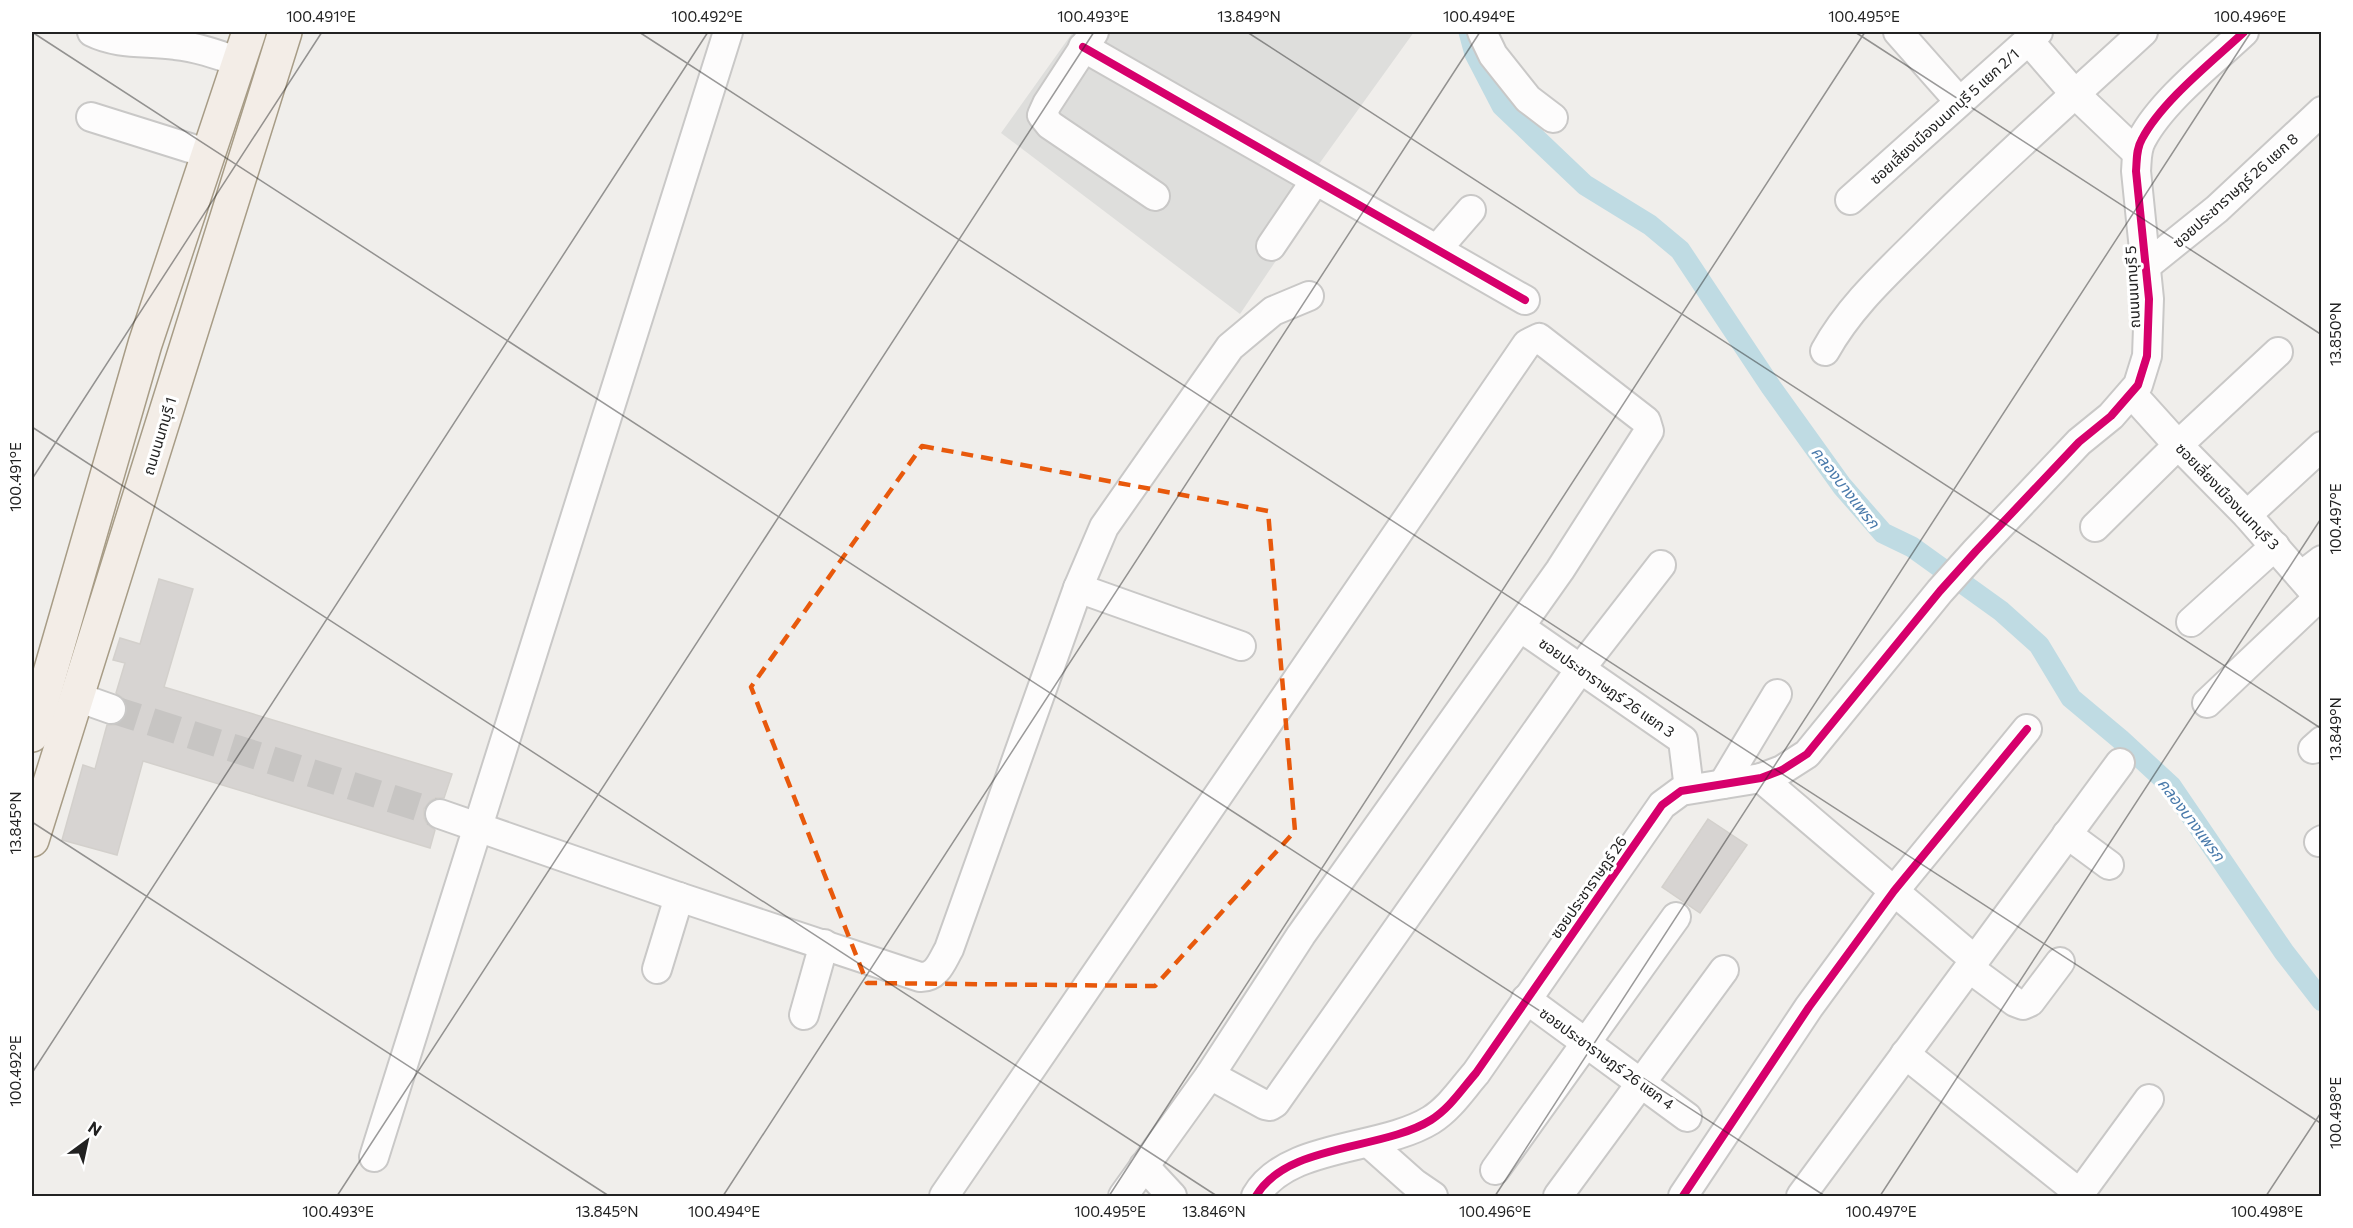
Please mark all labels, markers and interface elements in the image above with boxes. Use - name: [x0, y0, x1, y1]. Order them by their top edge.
- text: 100.491°E: [286, 7, 356, 25]
- text: 100.492°E: [671, 7, 743, 25]
- text: 100.493°E: [1057, 7, 1129, 25]
- text: 13.849°N: [1217, 7, 1281, 25]
- text: 100.494°E: [1443, 7, 1515, 25]
- text: 100.495°E: [1828, 7, 1900, 25]
- text: 100.496°E: [2214, 7, 2286, 25]
- street label: ซอยเลี่ยงเมืองนนทบุรี 5 แยก 2/1: [1865, 43, 2023, 189]
- street label: ซอยประชาราษฎร์ 26 แยก 8: [2169, 129, 2301, 251]
- street label: ถนนนนทบุรี 5: [2121, 245, 2144, 329]
- text: 13.850°N: [2326, 302, 2344, 366]
- street label: ถนนนนทบุรี 1: [139, 395, 180, 477]
- street label: ซอยเลี่ยงเมืองนนทบุรี 3: [2172, 438, 2284, 554]
- text: 100.491°E: [6, 442, 24, 512]
- water label: คลองบางแพรก: [1808, 442, 1885, 533]
- text: 100.497°E: [2326, 483, 2344, 555]
- street label: ซอยประชาราษฎร์ 26 แยก 3: [1536, 633, 1678, 741]
- text: 13.849°N: [2326, 697, 2344, 761]
- water label: คลองบางแพรก: [2155, 774, 2230, 865]
- text: 13.845°N: [6, 791, 24, 855]
- street label: ซอยประชาราษฎร์ 26: [1546, 832, 1630, 942]
- street label: ซอยประชาราษฎร์ 26 แยก 4: [1536, 1003, 1678, 1113]
- text: 100.492°E: [6, 1035, 24, 1107]
- text: 100.498°E: [2326, 1077, 2344, 1149]
- north arrow: [57, 1111, 117, 1171]
- text: N: [85, 1117, 106, 1139]
- text: 100.493°E: [302, 1202, 374, 1220]
- text: 13.845°N: [575, 1202, 639, 1220]
- text: 100.494°E: [688, 1202, 760, 1220]
- text: 100.495°E: [1074, 1202, 1146, 1220]
- text: 13.846°N: [1182, 1202, 1246, 1220]
- text: 100.496°E: [1459, 1202, 1531, 1220]
- text: 100.497°E: [1845, 1202, 1917, 1220]
- text: 100.498°E: [2231, 1202, 2303, 1220]

